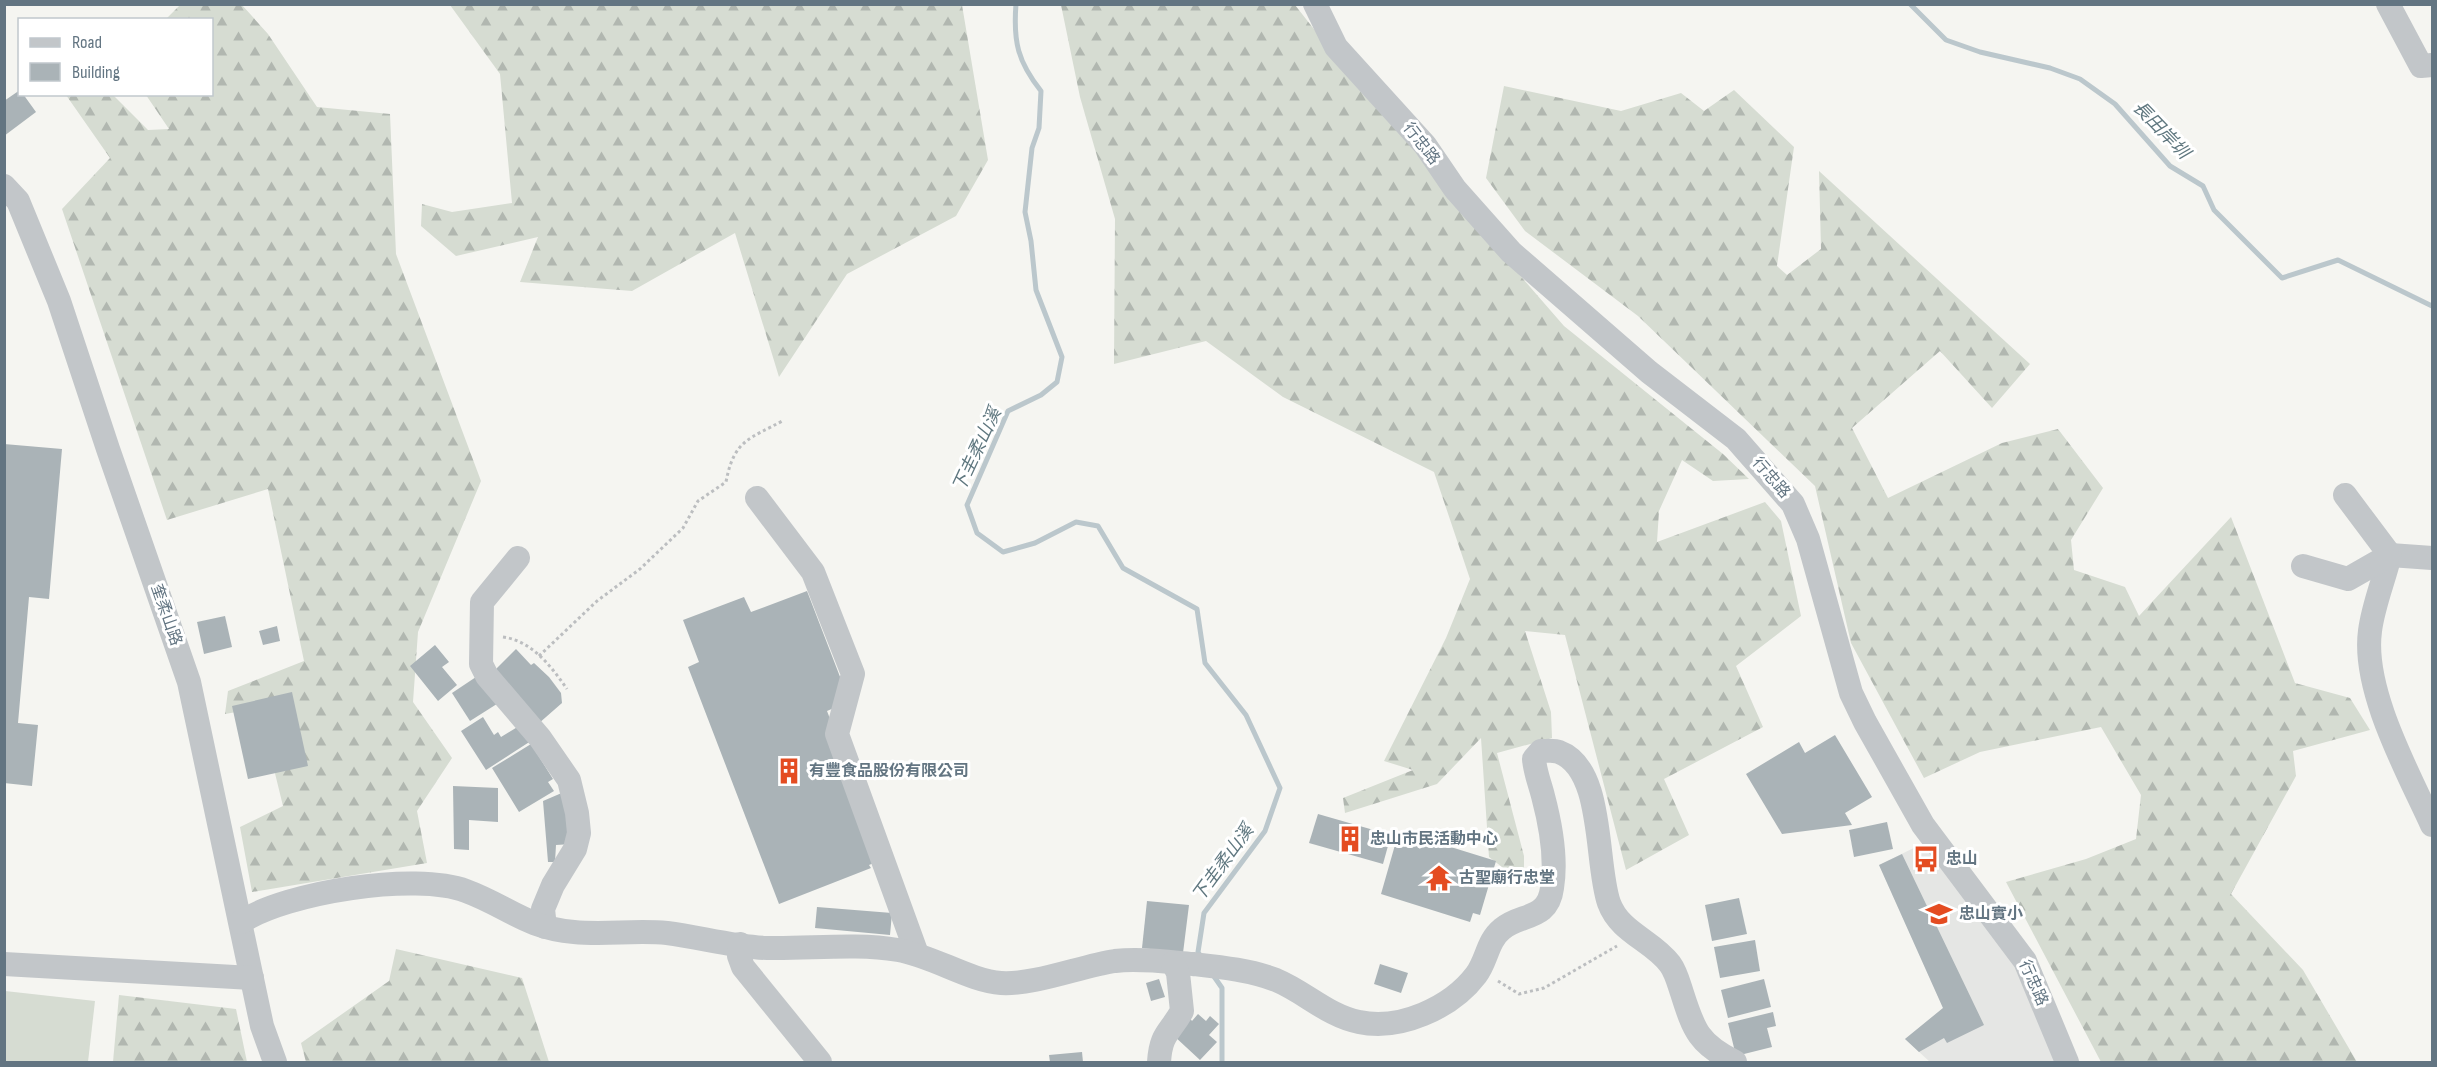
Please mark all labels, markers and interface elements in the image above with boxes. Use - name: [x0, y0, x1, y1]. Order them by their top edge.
- legend: [18, 18, 213, 96]
- text: Road: [72, 32, 102, 53]
- text: Building: [72, 62, 120, 83]
- water label: 長田岸圳: [2128, 97, 2196, 165]
- street label: 行忠路: [1399, 119, 1443, 169]
- water label: 下圭柔山溪: [948, 402, 1007, 495]
- street label: 行忠路: [1748, 454, 1794, 502]
- street label: 奎柔山路: [147, 582, 185, 648]
- building icon: 有豐食品股份有限公司: [774, 756, 804, 786]
- place label: 有豐食品股份有限公司: [809, 761, 969, 781]
- water label: 下圭柔山溪: [1188, 818, 1260, 906]
- building icon: 忠山市民活動中心: [1335, 824, 1365, 854]
- place label: 忠山市民活動中心: [1370, 830, 1498, 849]
- bus stop icon: 忠山: [1911, 844, 1941, 874]
- place label: 忠山: [1946, 850, 1978, 869]
- temple icon: 古聖廟行忠堂: [1424, 863, 1454, 893]
- place label: 古聖廟行忠堂: [1459, 869, 1555, 888]
- school or university icon: 忠山實小: [1924, 899, 1954, 929]
- place label: 忠山實小: [1959, 905, 2023, 924]
- street label: 行忠路: [2015, 957, 2051, 1009]

